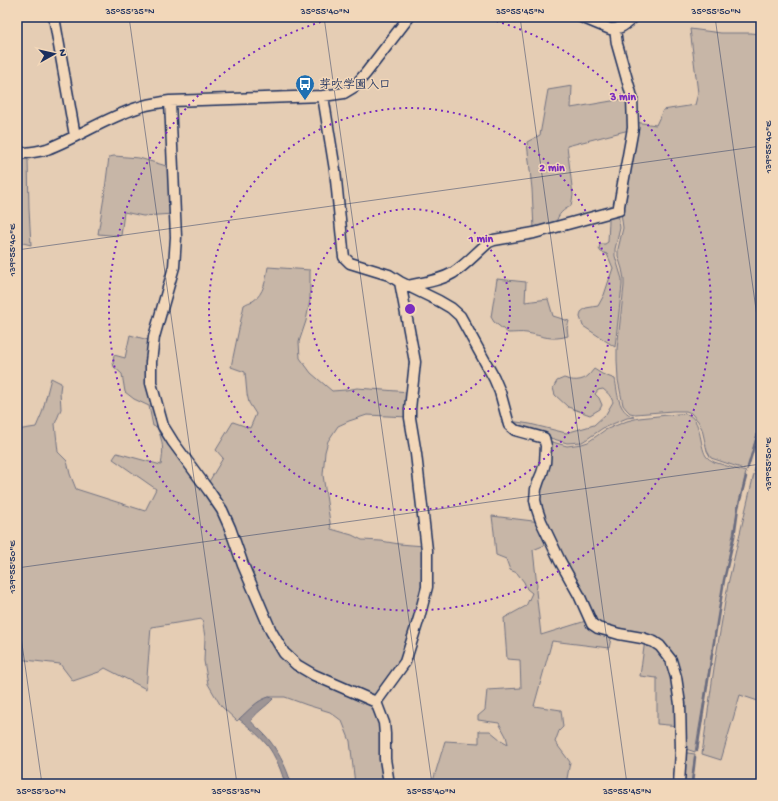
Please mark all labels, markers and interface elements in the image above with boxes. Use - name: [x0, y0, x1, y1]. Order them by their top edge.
- text: 35°55'35"N: [104, 6, 155, 18]
- text: 35°55'40"N: [299, 6, 350, 18]
- text: 35°55'45"N: [495, 6, 545, 18]
- text: 35°55'50"N: [690, 6, 741, 18]
- north arrow: [34, 34, 74, 74]
- text: N: [55, 48, 68, 57]
- bus stop icon: 芽吹学園入口: [294, 73, 316, 101]
- place label: 芽吹学園入口: [319, 78, 391, 93]
- text: 3 min: [609, 91, 636, 105]
- text: 139°55'40"E: [763, 120, 775, 174]
- text: 2 min: [539, 162, 565, 176]
- text: 139°55'40"E: [7, 223, 19, 277]
- text: 1 min: [468, 233, 494, 247]
- centre of rings: [403, 302, 417, 316]
- text: 139°55'50"E: [763, 437, 775, 492]
- text: 139°55'50"E: [7, 540, 19, 595]
- text: 35°55'30"N: [15, 786, 66, 798]
- text: 35°55'35"N: [210, 786, 261, 798]
- text: 35°55'40"N: [405, 786, 456, 798]
- text: 35°55'45"N: [602, 786, 652, 798]

